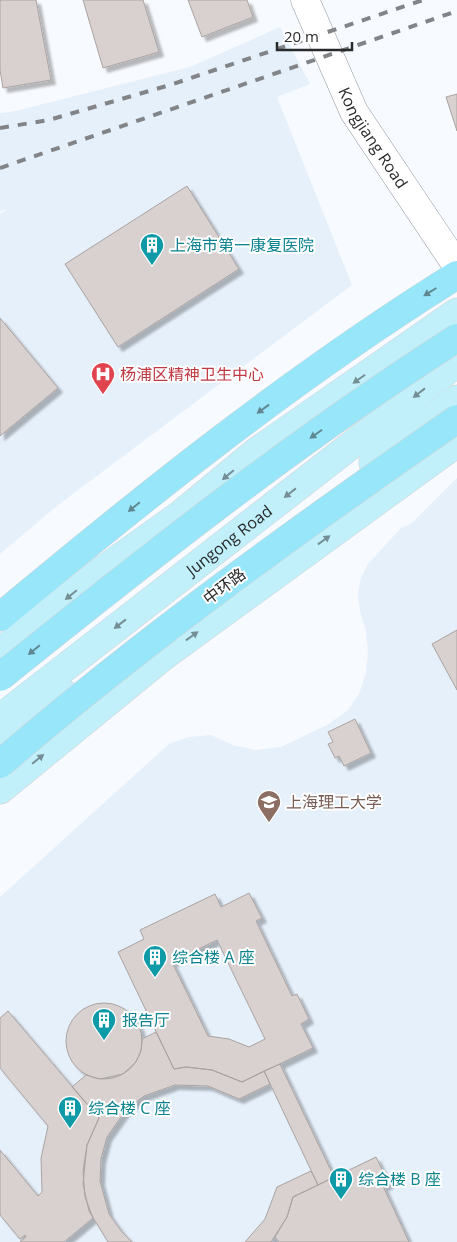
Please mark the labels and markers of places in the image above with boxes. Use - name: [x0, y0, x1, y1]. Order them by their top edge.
- building icon: 上海市第一康复医院: [139, 232, 165, 266]
- place label: 上海市第一康复医院: [170, 234, 314, 256]
- hospital icon: 杨浦区精神卫生中心: [90, 361, 116, 395]
- place label: 杨浦区精神卫生中心: [120, 363, 264, 385]
- school or university icon: 上海理工大学: [256, 789, 282, 823]
- place label: 上海理工大学: [286, 791, 382, 813]
- building icon: 综合楼 A 座: [142, 944, 168, 978]
- place label: 综合楼 A 座: [172, 946, 254, 968]
- building icon: 报告厅: [91, 1007, 117, 1041]
- place label: 报告厅: [122, 1009, 170, 1031]
- building icon: 综合楼 C 座: [57, 1095, 83, 1129]
- place label: 综合楼 C 座: [88, 1097, 170, 1119]
- building icon: 综合楼 B 座: [328, 1166, 354, 1200]
- place label: 综合楼 B 座: [358, 1168, 441, 1190]

